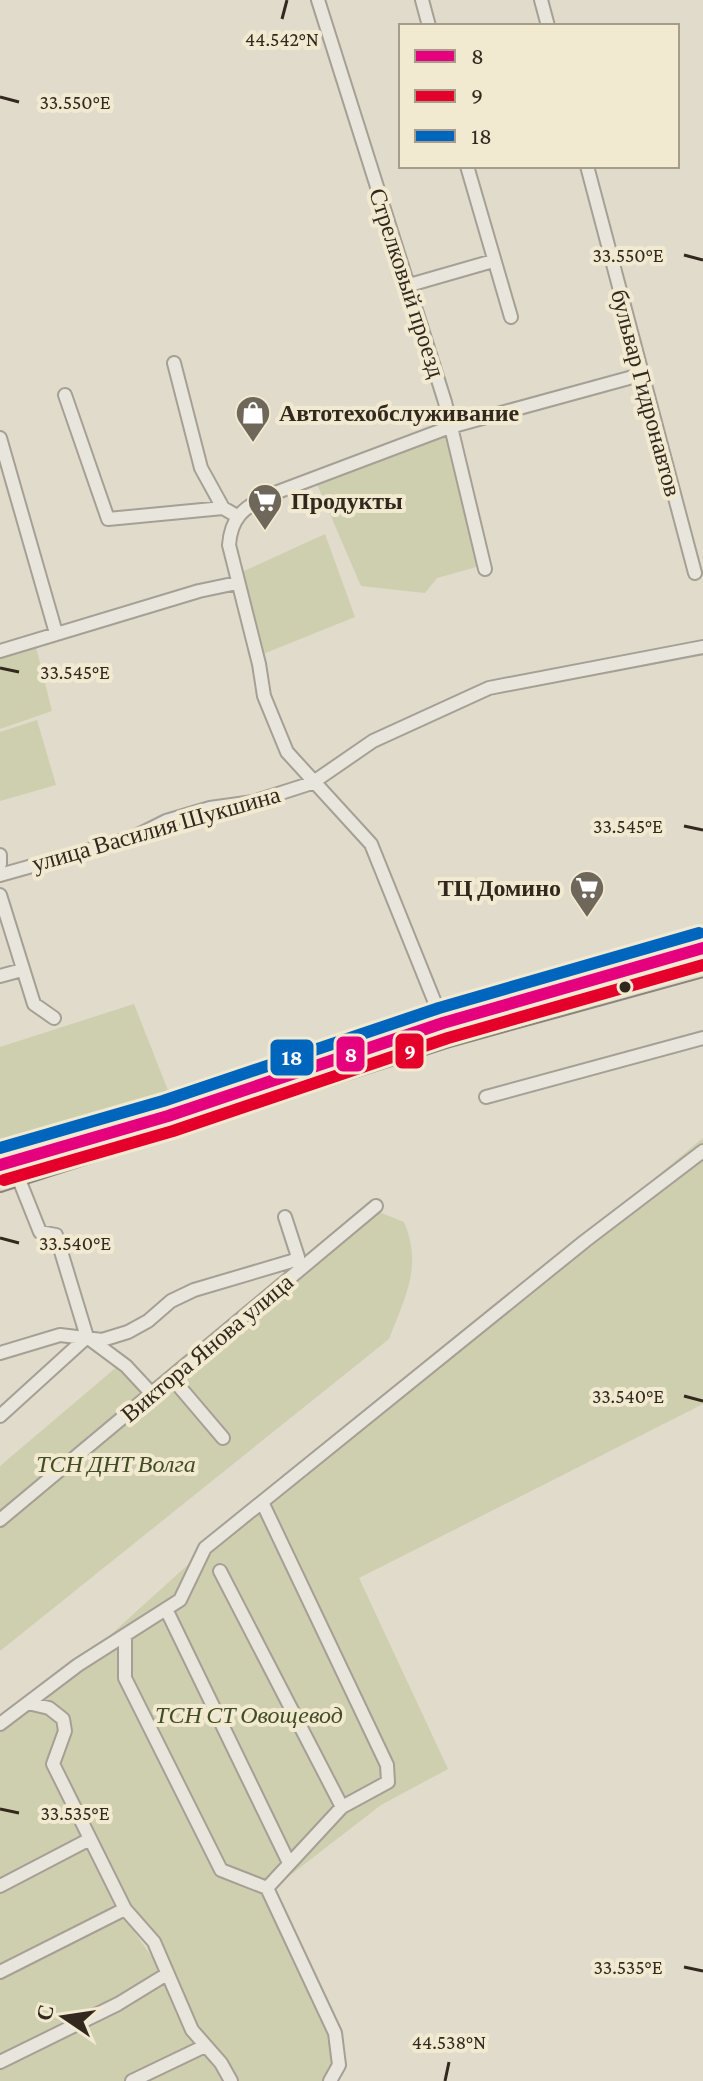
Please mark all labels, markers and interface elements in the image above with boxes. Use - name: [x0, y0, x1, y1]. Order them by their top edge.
- legend: [399, 24, 679, 168]
- text: 44.542°N: [245, 28, 319, 50]
- text: 8: [471, 42, 484, 69]
- text: 9: [471, 82, 483, 109]
- text: 33.550°E: [39, 91, 111, 113]
- text: 18: [471, 122, 492, 149]
- street label: Стрелковый проезд: [364, 185, 451, 381]
- text: 33.550°E: [592, 244, 664, 266]
- street label: бульвар Гидронавтов: [606, 286, 687, 499]
- shop icon: Автотехобслуживание: [234, 394, 272, 444]
- place label: Автотехобслуживание: [279, 399, 520, 426]
- supermarket icon: Продукты: [246, 482, 284, 532]
- place label: Продукты: [291, 487, 403, 514]
- text: 33.545°E: [40, 661, 110, 683]
- street label: улица Василия Шукшина: [29, 780, 283, 877]
- text: 33.545°E: [593, 815, 663, 837]
- supermarket icon: ТЦ Домино: [568, 869, 606, 919]
- place label: ТЦ Домино: [438, 874, 561, 901]
- unlabelled marker: [617, 979, 633, 995]
- line badge: 9: [394, 1032, 425, 1070]
- line badge: 8: [335, 1035, 366, 1073]
- line badge: 18: [269, 1038, 315, 1077]
- text: 9: [404, 1039, 416, 1064]
- text: 8: [345, 1042, 357, 1067]
- text: 18: [281, 1045, 303, 1070]
- text: 33.540°E: [39, 1232, 111, 1254]
- street label: Виктора Янова улица: [115, 1268, 298, 1427]
- text: 33.540°E: [592, 1385, 664, 1407]
- park label: ТСН ДНТ Волга: [36, 1450, 196, 1477]
- park label: ТСН СТ Овощевод: [155, 1701, 343, 1728]
- text: 33.535°E: [40, 1802, 110, 1824]
- text: 33.535°E: [593, 1956, 663, 1978]
- north arrow: [24, 1977, 104, 2057]
- text: С: [31, 2002, 59, 2023]
- text: 44.538°N: [412, 2031, 486, 2053]

